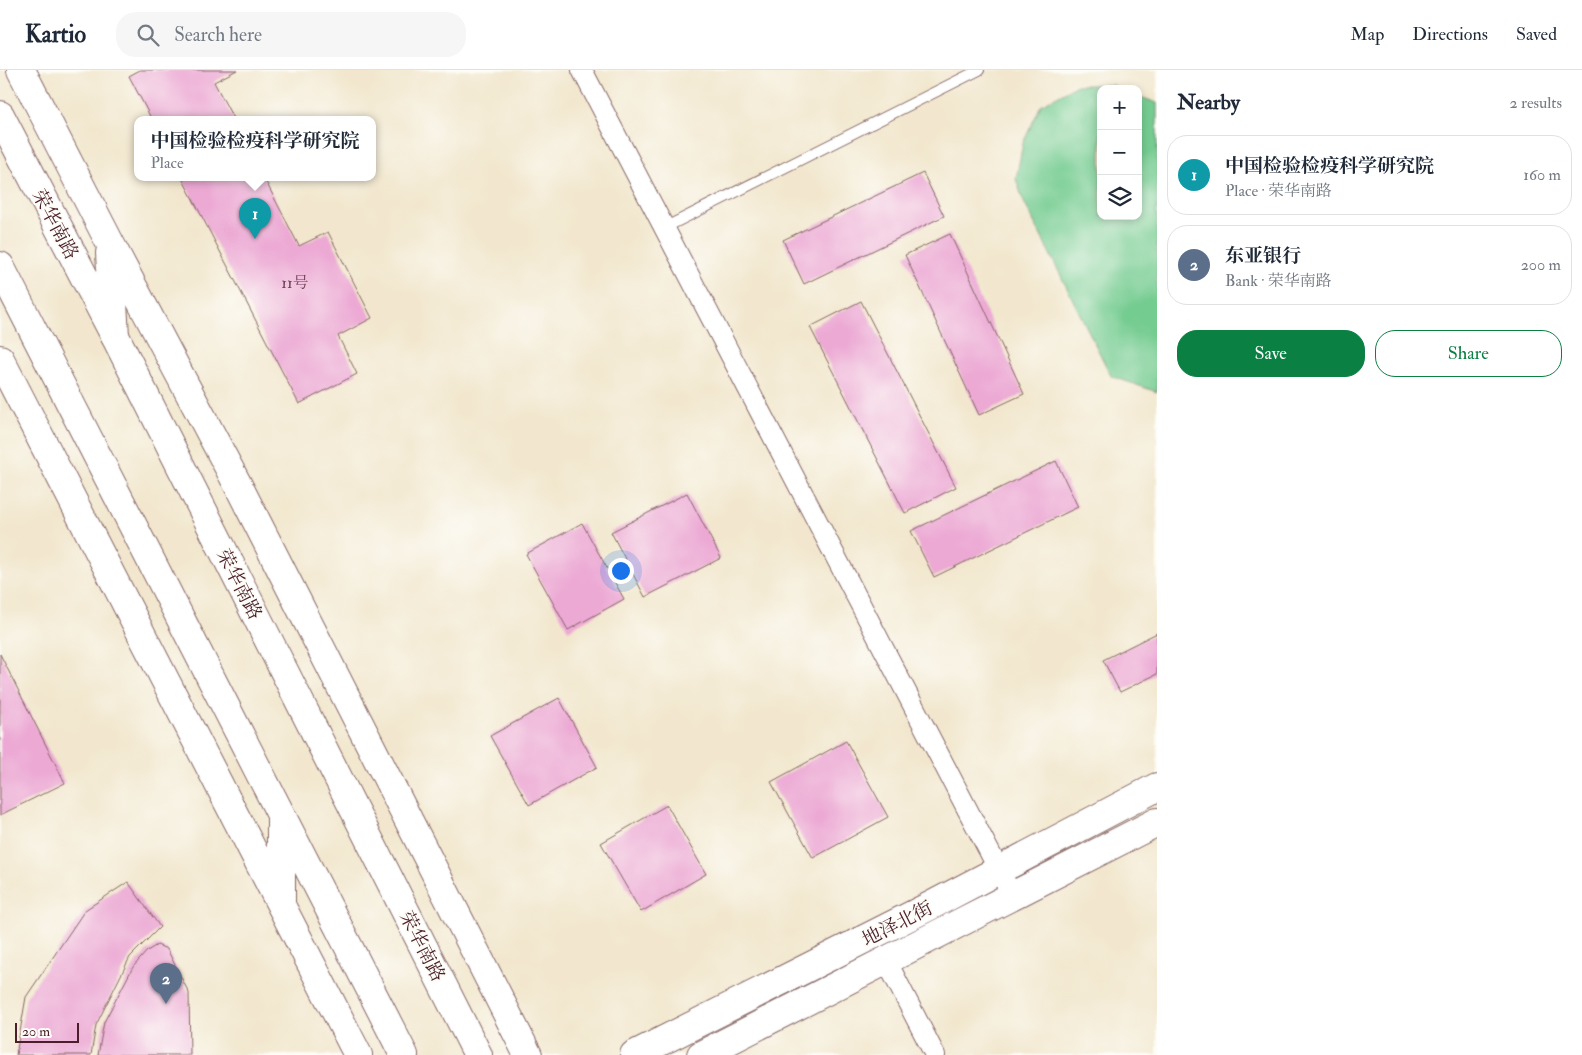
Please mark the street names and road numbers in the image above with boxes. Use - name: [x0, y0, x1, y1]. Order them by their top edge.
- street label: 荣华南路: [27, 185, 84, 264]
- street label: 荣华南路: [211, 545, 267, 624]
- street label: 地泽北街: [858, 896, 937, 952]
- street label: 荣华南路: [394, 907, 450, 986]

